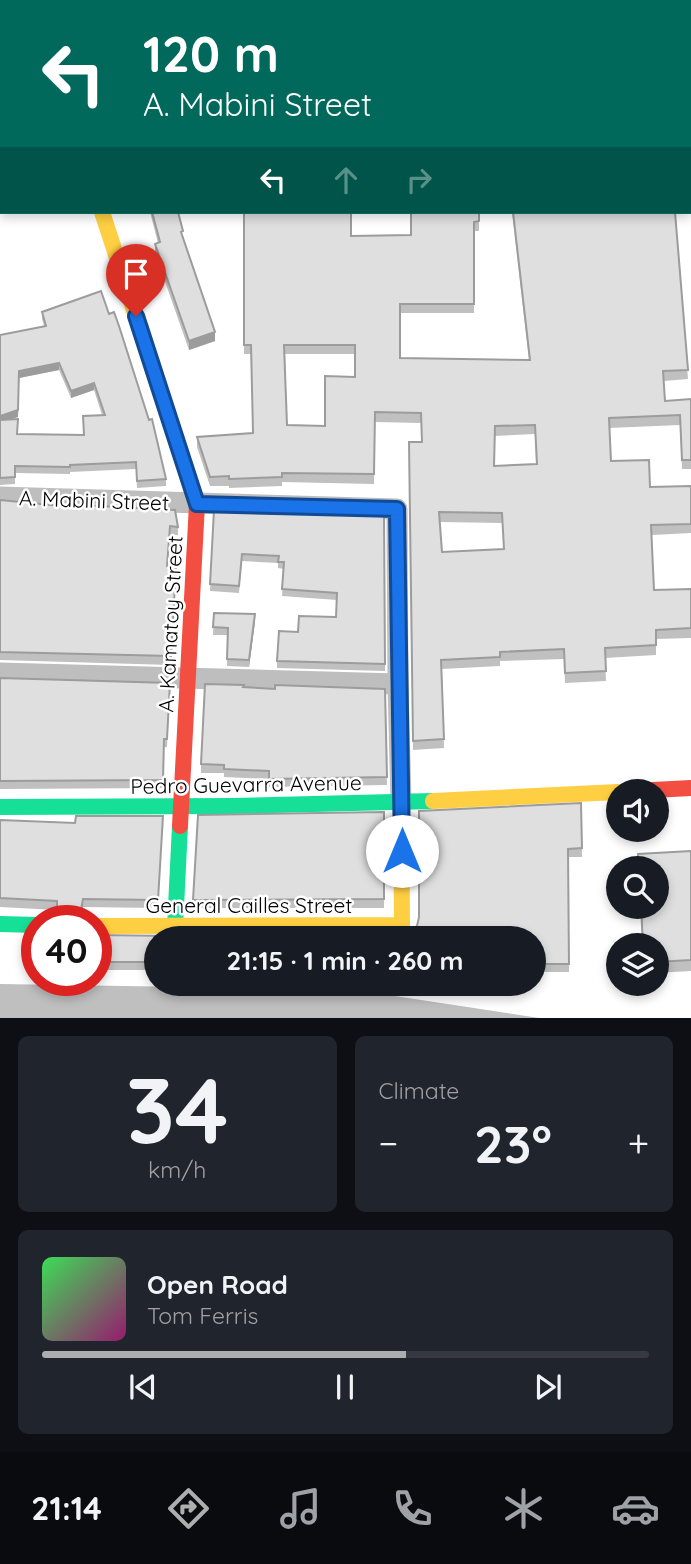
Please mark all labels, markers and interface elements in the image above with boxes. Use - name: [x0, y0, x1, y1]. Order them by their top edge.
- text: 120 m: [143, 23, 279, 84]
- icon: left: [28, 28, 119, 119]
- text: A. Mabini Street: [143, 84, 372, 124]
- icon: left: [254, 161, 292, 199]
- icon: ahead: [327, 161, 365, 199]
- icon: right: [400, 161, 438, 199]
- pin: [106, 244, 166, 316]
- icon: arrive: [117, 255, 155, 293]
- street label: A. Mabini Street: [18, 484, 170, 516]
- street label: A. Kamatoy Street: [152, 535, 188, 713]
- street label: Pedro Guevarra Avenue: [130, 769, 362, 799]
- map controls: [606, 779, 669, 996]
- button: sound: [606, 779, 669, 842]
- position arrow: [365, 814, 439, 888]
- button: search: [606, 856, 669, 919]
- street label: General Cailles Street: [146, 892, 352, 918]
- speed limit sign: 40: [21, 905, 112, 996]
- button: layers: [606, 933, 669, 996]
- text: 21:15 · 1 min · 260 m: [226, 944, 464, 977]
- text: 34: [126, 1052, 228, 1166]
- text: Climate: [379, 1076, 459, 1105]
- text: 23°: [474, 1111, 552, 1176]
- text: −: [379, 1119, 398, 1167]
- text: +: [628, 1119, 649, 1167]
- text: km/h: [148, 1155, 206, 1184]
- text: Open Road: [147, 1268, 288, 1301]
- text: Tom Ferris: [147, 1301, 258, 1330]
- icon: previous: [124, 1368, 162, 1406]
- icon: pause: [326, 1368, 364, 1406]
- icon: next: [529, 1368, 567, 1406]
- icon: directions: [164, 1484, 213, 1533]
- icon: music: [276, 1484, 325, 1533]
- icon: phone: [388, 1484, 437, 1533]
- icon: climate: [499, 1484, 548, 1533]
- icon: car: [611, 1484, 660, 1533]
- text: 21:14: [31, 1488, 102, 1528]

